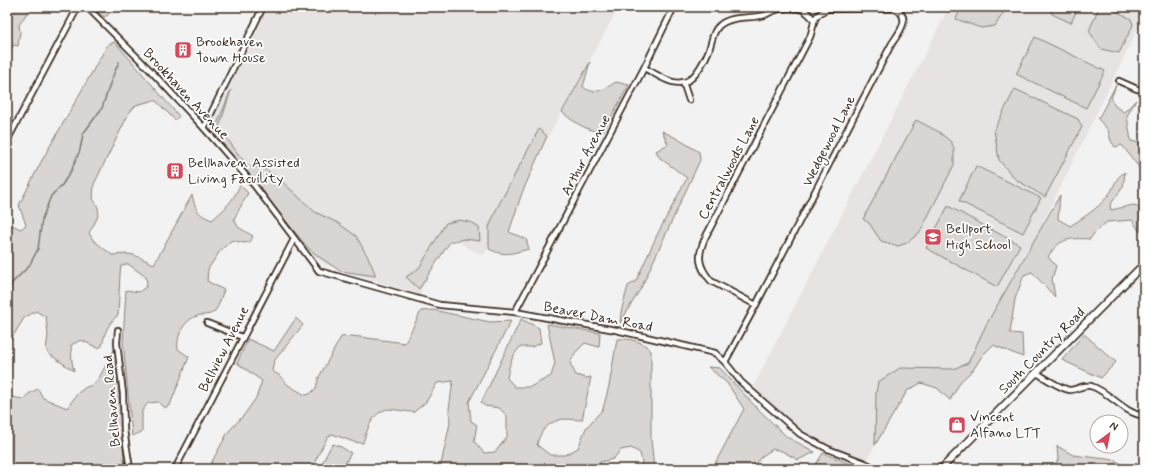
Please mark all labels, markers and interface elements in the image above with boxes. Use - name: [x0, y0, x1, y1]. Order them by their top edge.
- place label: Brookhaven Town House: [196, 33, 266, 67]
- building icon: Brookhaven Town House: [173, 40, 193, 60]
- street label: Brookhaven Avenue: [139, 44, 233, 144]
- street label: Wedgewood Lane: [798, 92, 861, 190]
- street label: Arthur Avenue: [557, 111, 615, 199]
- street label: Centralwoods Lane: [694, 113, 764, 223]
- place label: Bellhaven Assisted Living Facuility: [188, 154, 300, 188]
- building icon: Bellhaven Assisted Living Facuility: [165, 161, 185, 181]
- place label: Bellport High School: [946, 220, 1011, 256]
- school or university icon: Bellport High School: [923, 227, 943, 247]
- street label: Beaver Dam Road: [542, 298, 654, 336]
- street label: Bellview Avenue: [195, 303, 253, 395]
- street label: South Country Road: [995, 304, 1089, 398]
- street label: Bellhaven Road: [99, 354, 125, 448]
- place label: Vincent Alfano LTT: [970, 408, 1041, 442]
- north arrow: [1089, 414, 1129, 454]
- shop icon: Vincent Alfano LTT: [947, 415, 967, 435]
- text: N: [1107, 418, 1121, 434]

